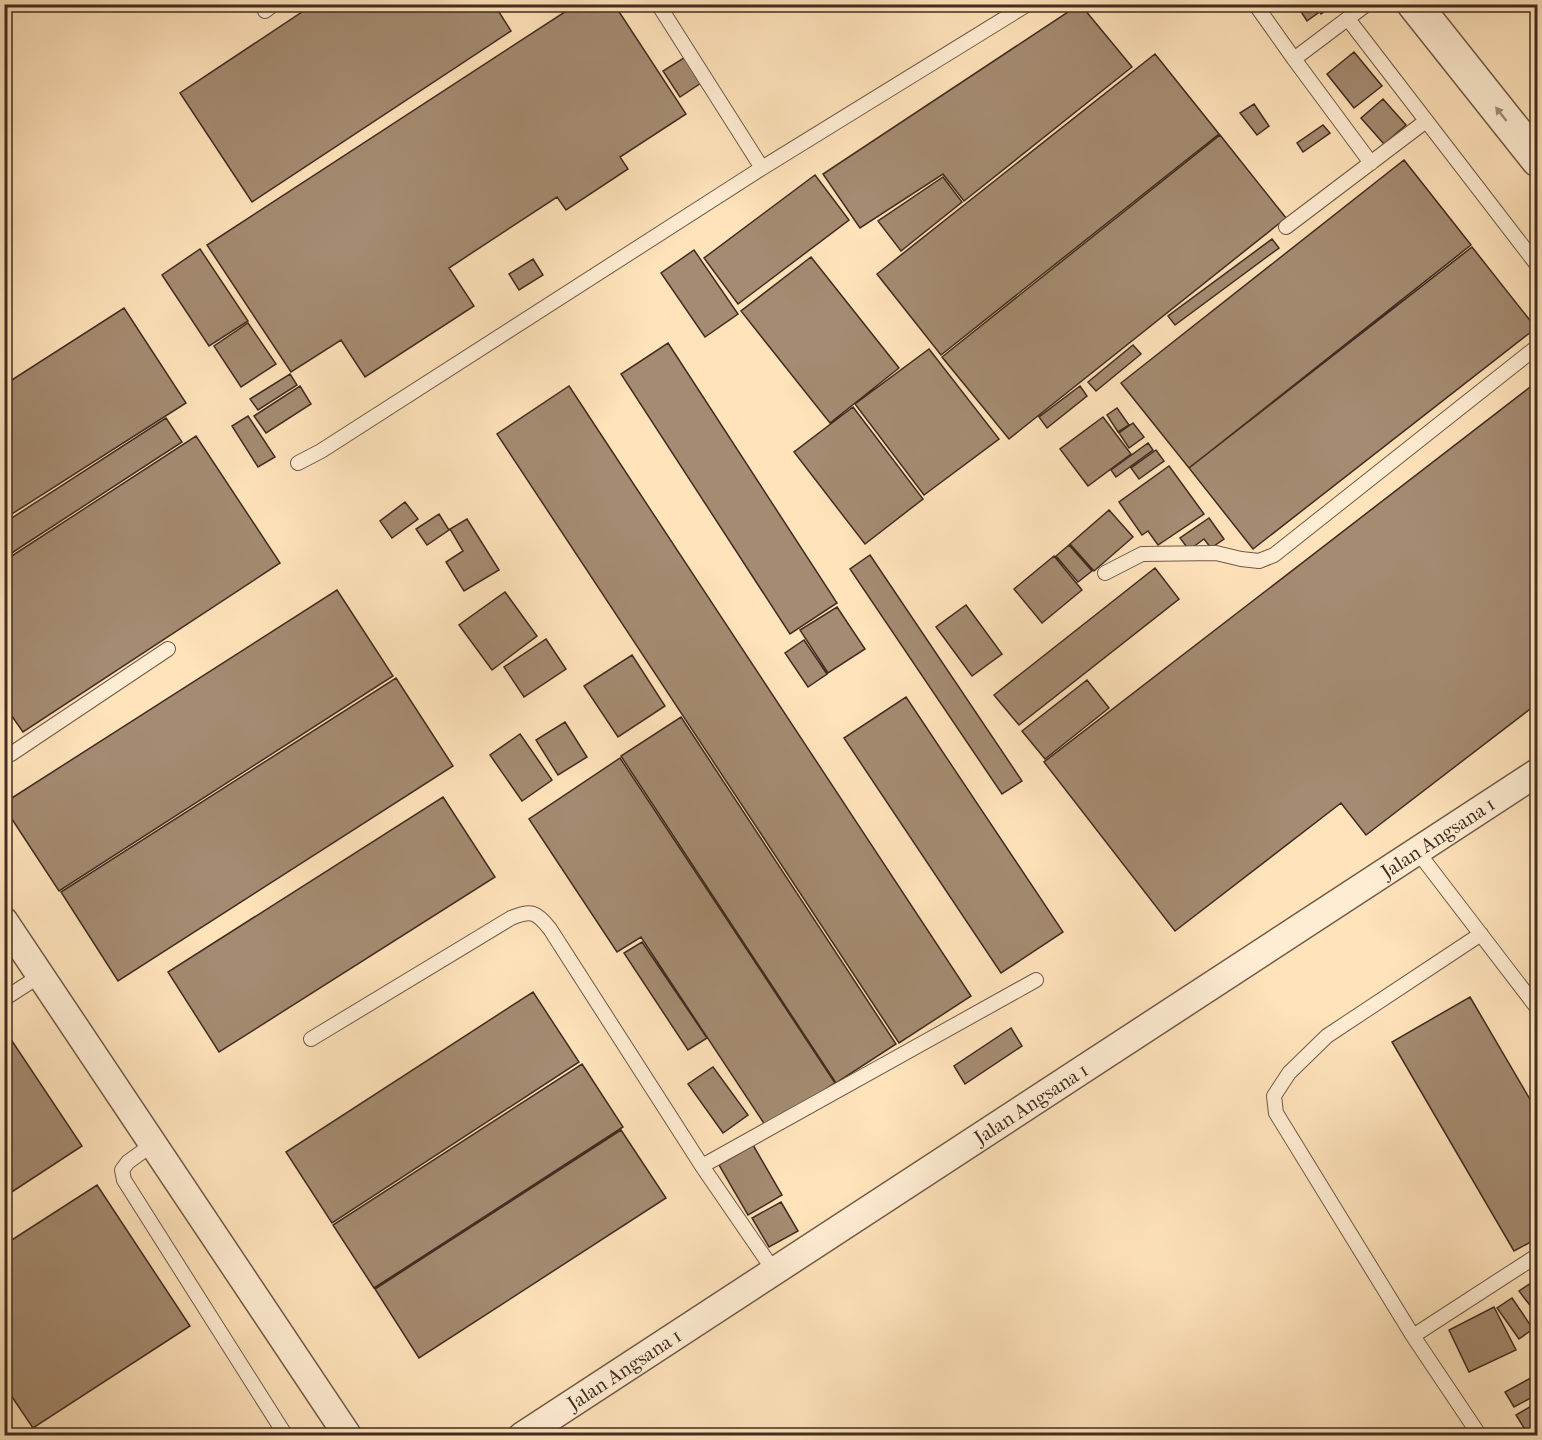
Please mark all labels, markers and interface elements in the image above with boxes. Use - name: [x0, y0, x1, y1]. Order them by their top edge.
- one-way arrow: [1495, 106, 1508, 122]
- street label: Jalan Angsana 1: [1375, 792, 1499, 885]
- street label: Jalan Angsana 1: [968, 1058, 1092, 1150]
- street label: Jalan Angsana 1: [561, 1324, 686, 1416]

